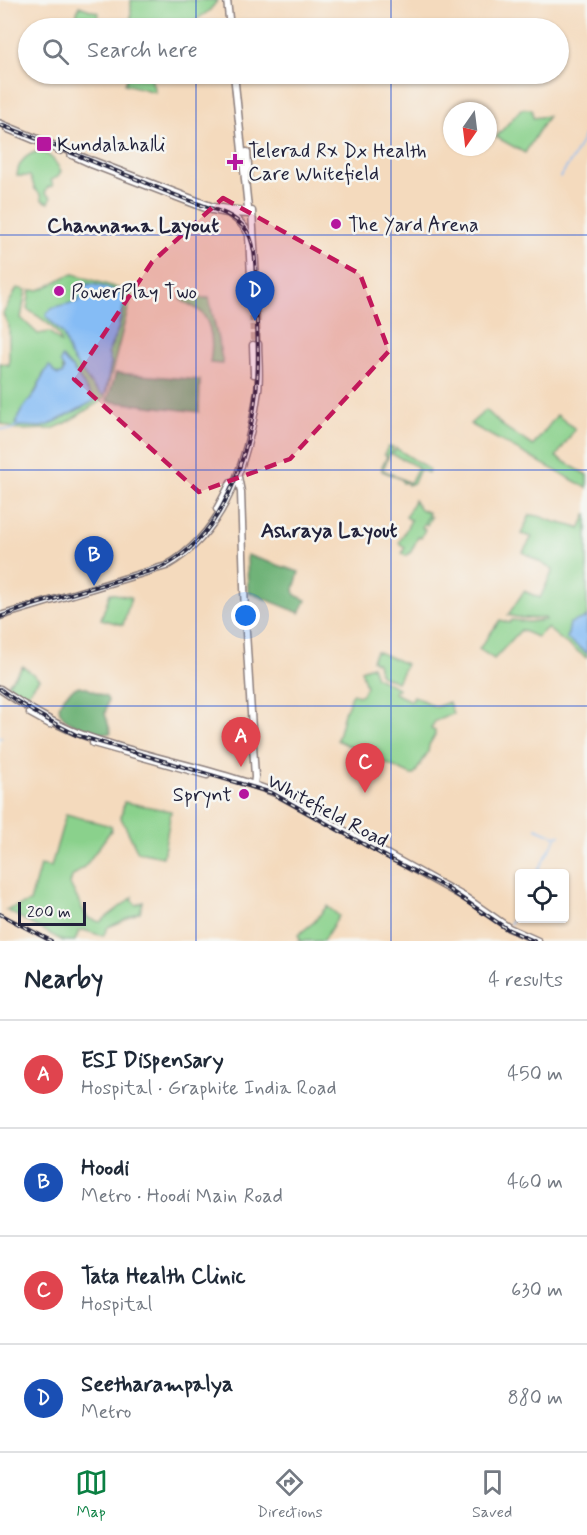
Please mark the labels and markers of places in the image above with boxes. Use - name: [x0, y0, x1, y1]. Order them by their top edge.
- place label: Kundalahalli: [57, 132, 165, 159]
- marker: Kundalahalli: [35, 135, 53, 153]
- place label: Telerad Rx Dx Health Care Whitefield: [248, 138, 427, 188]
- marker: Telerad Rx Dx Health Care Whitefield: [226, 153, 244, 171]
- place label: The Yard Arena: [348, 212, 479, 239]
- marker: The Yard Arena: [329, 217, 343, 231]
- pin: D: [236, 272, 274, 321]
- place label: PowerPlay Two: [71, 279, 197, 306]
- marker: PowerPlay Two: [52, 284, 66, 298]
- pin: B: [74, 536, 113, 586]
- pin: A: [222, 718, 260, 767]
- pin: C: [346, 744, 385, 793]
- place label: Sprynt: [173, 782, 232, 809]
- marker: Sprynt: [237, 787, 251, 801]

